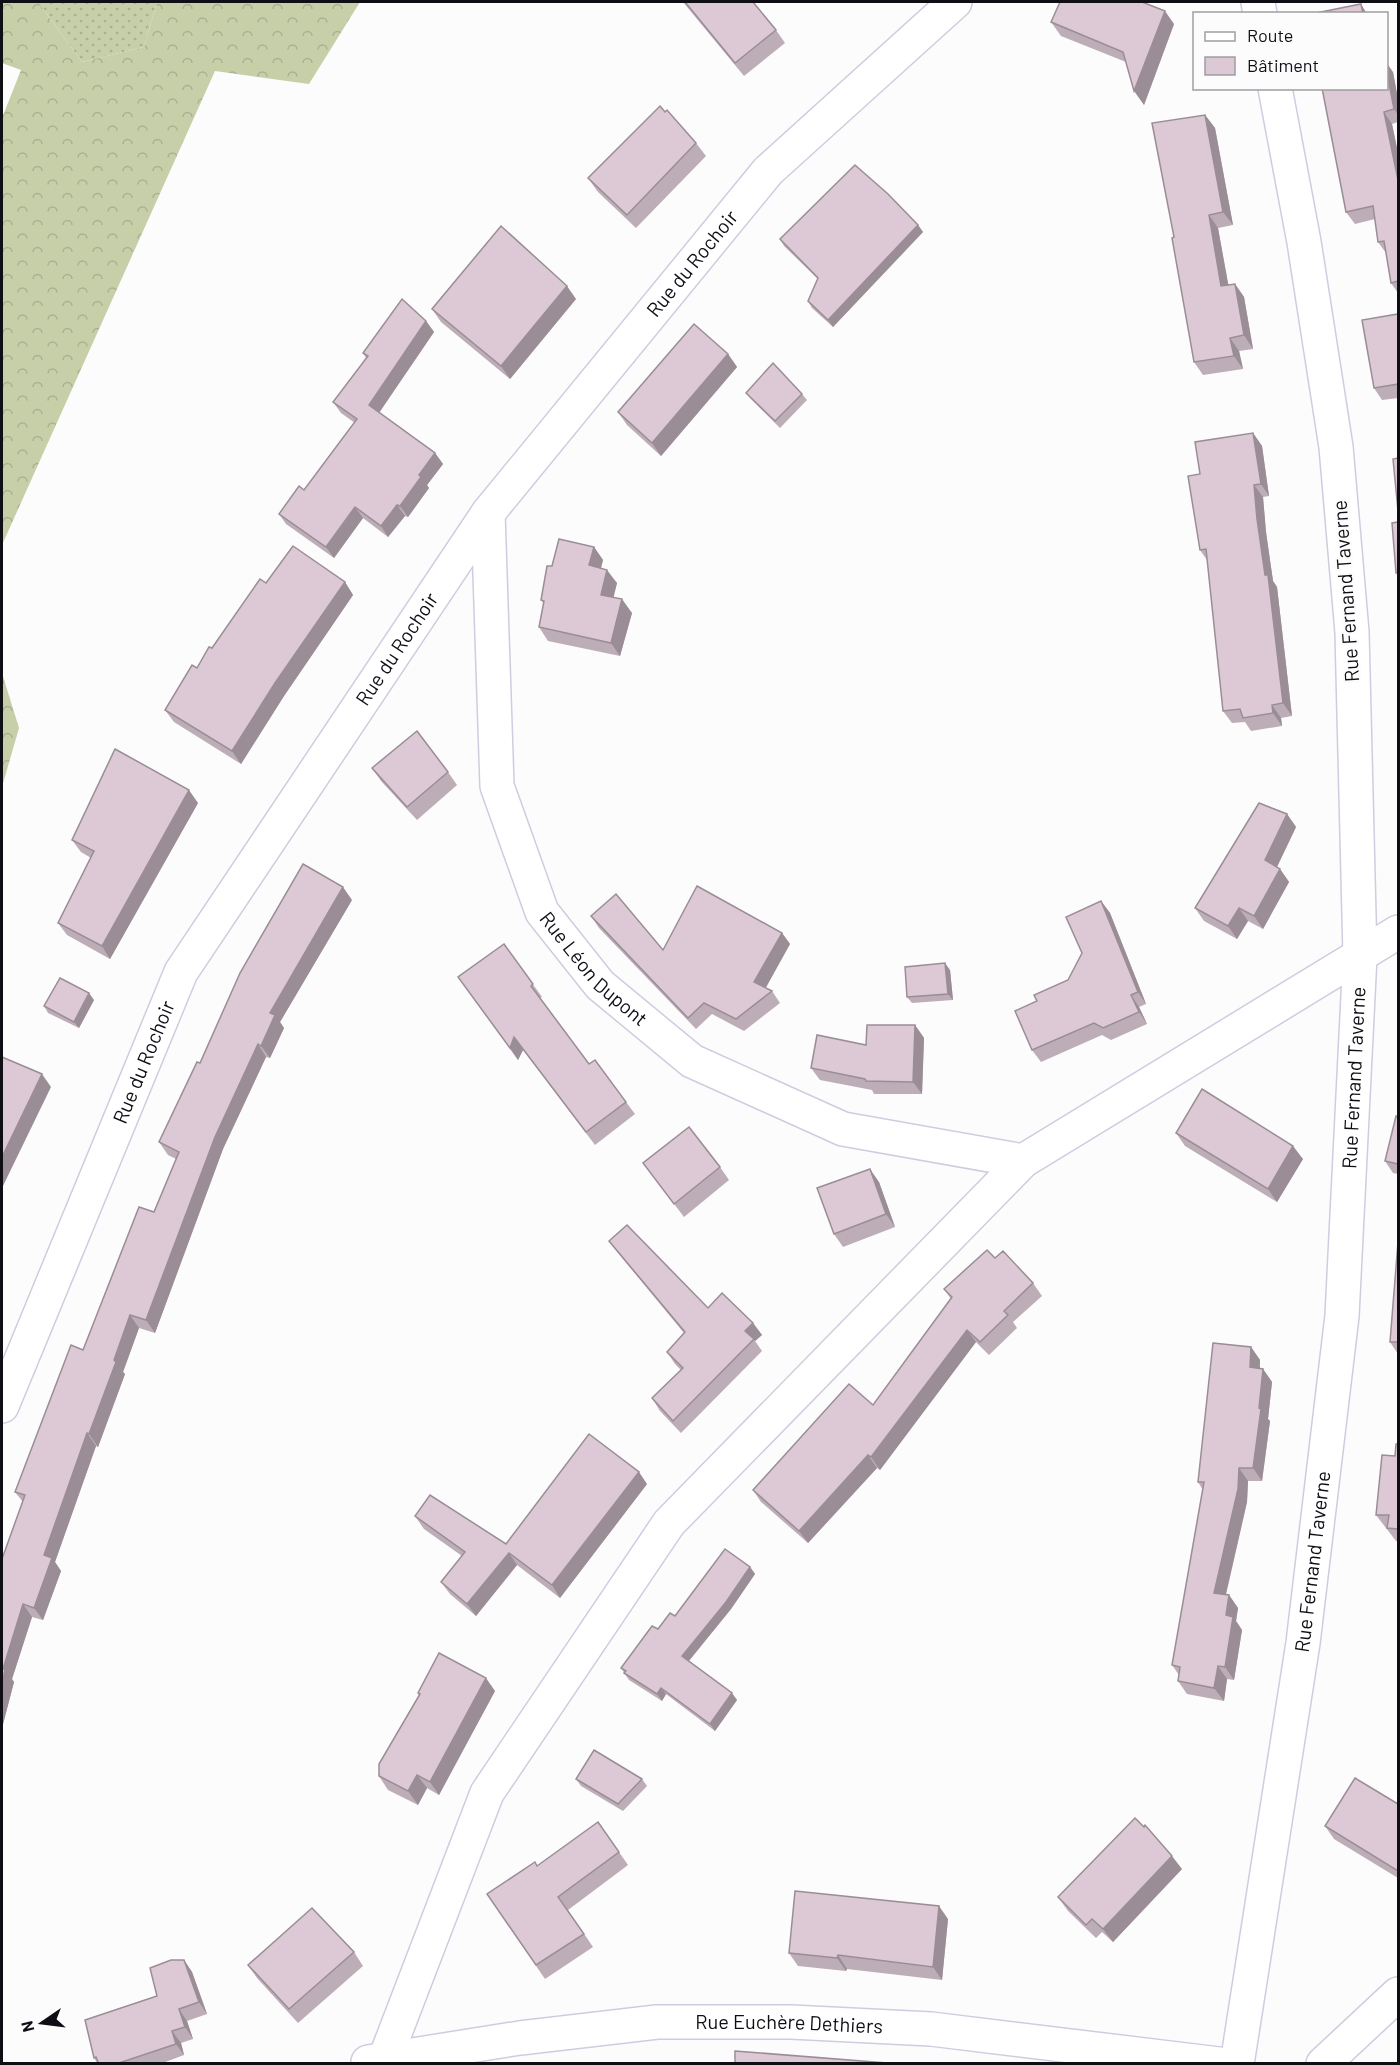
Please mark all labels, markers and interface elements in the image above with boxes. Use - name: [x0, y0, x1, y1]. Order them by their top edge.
- legend: [1193, 12, 1388, 90]
- text: Route: [1247, 24, 1293, 46]
- text: Bâtiment: [1247, 54, 1319, 76]
- street label: Rue du Rochoir: [641, 205, 742, 321]
- street label: Rue Fernand Taverne: [1327, 499, 1363, 683]
- street label: Rue du Rochoir: [350, 587, 442, 710]
- street label: Rue Léon Dupont: [535, 906, 653, 1030]
- street label: Rue Fernand Taverne: [1336, 986, 1369, 1169]
- street label: Rue du Rochoir: [107, 997, 179, 1127]
- street label: Rue Fernand Taverne: [1289, 1470, 1334, 1654]
- north arrow: [12, 1993, 72, 2053]
- street label: Rue Euchère Dethiers: [695, 2009, 884, 2038]
- text: N: [16, 2019, 37, 2034]

